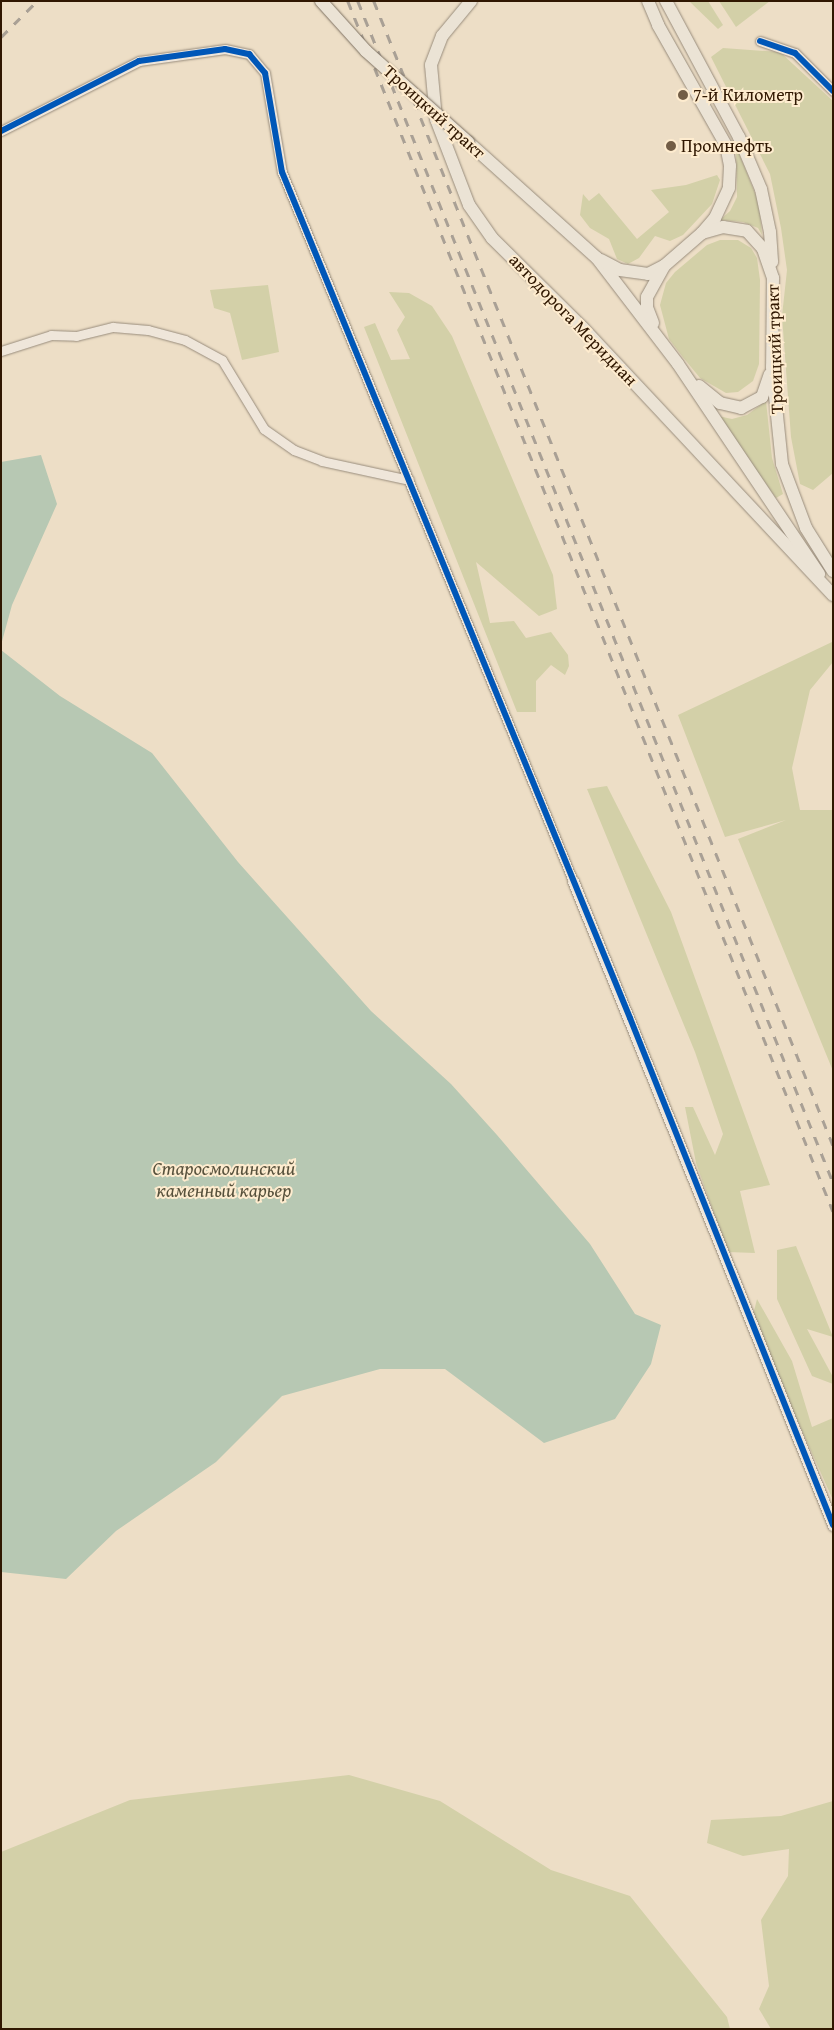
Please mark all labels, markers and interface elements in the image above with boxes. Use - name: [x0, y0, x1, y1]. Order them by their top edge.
- street label: Троицкий тракт: [379, 61, 489, 163]
- place label: 7-й Километр: [693, 84, 803, 106]
- marker: 7-й Километр: [677, 89, 689, 101]
- place label: Промнефть: [681, 135, 773, 157]
- marker: Промнефть: [665, 140, 677, 152]
- street label: автодорога Меридиан: [504, 249, 642, 391]
- street label: Троицкий тракт: [762, 284, 788, 414]
- water label: Старосмолинский каменный карьер: [152, 1158, 296, 1202]

